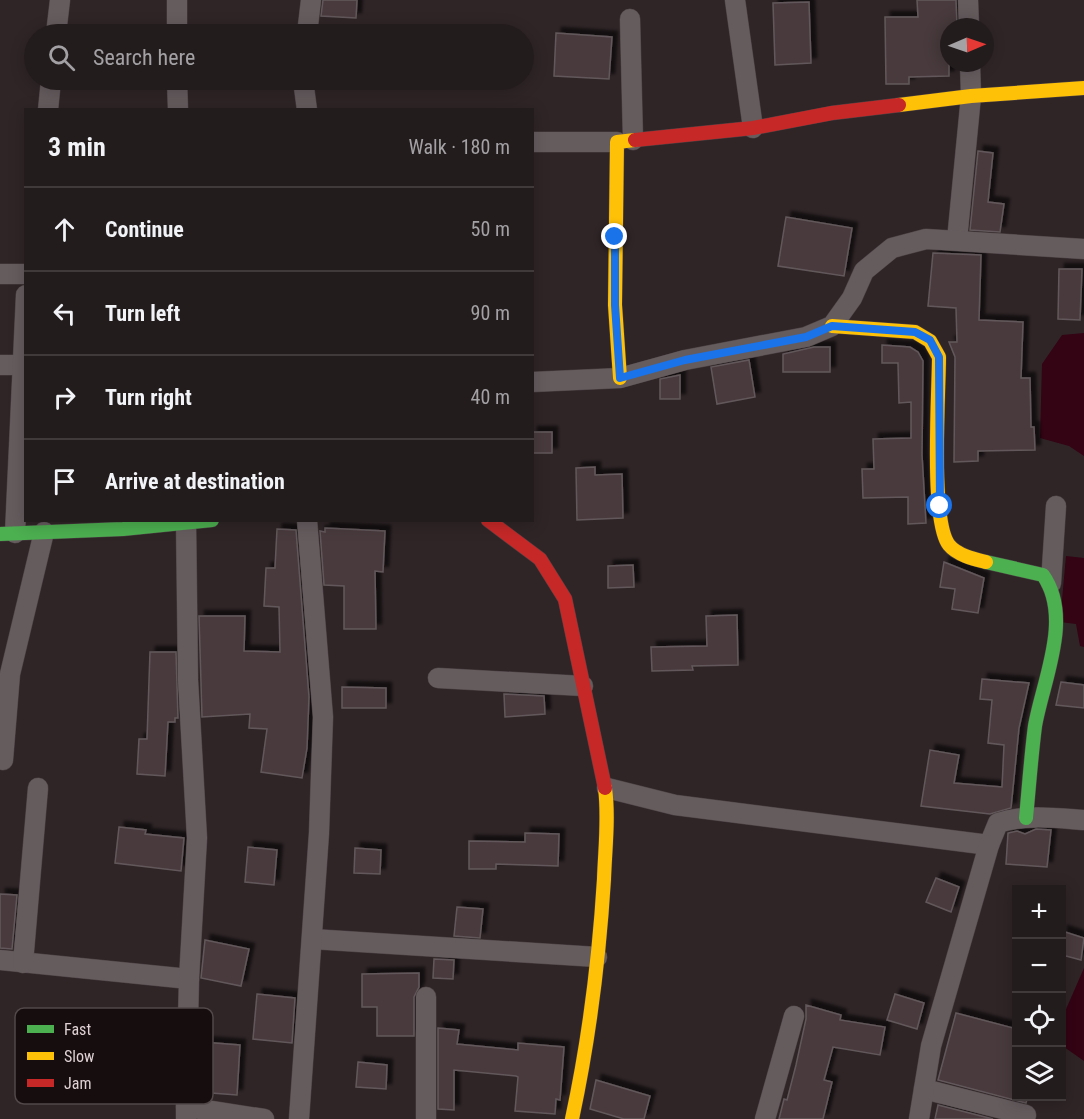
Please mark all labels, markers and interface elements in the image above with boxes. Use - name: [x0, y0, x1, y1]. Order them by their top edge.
- north arrow: [940, 18, 994, 72]
- search box: [24, 24, 534, 90]
- icon: search: [45, 41, 78, 74]
- text: Search here: [93, 45, 195, 70]
- text: 3 min: [48, 132, 106, 162]
- text: Walk · 180 m: [409, 135, 510, 159]
- icon: ahead: [48, 213, 81, 246]
- text: Continue: [105, 217, 184, 242]
- text: 50 m: [471, 217, 510, 241]
- route end: [601, 223, 627, 249]
- icon: left: [48, 297, 81, 330]
- text: Turn left: [105, 301, 180, 326]
- text: 90 m: [471, 301, 510, 325]
- icon: right: [48, 381, 81, 414]
- text: Turn right: [105, 385, 192, 410]
- text: 40 m: [471, 385, 510, 409]
- icon: arrive: [48, 465, 81, 498]
- text: Arrive at destination: [105, 469, 285, 494]
- route start: [926, 492, 952, 518]
- map controls: [1012, 885, 1066, 1101]
- button: +: [1012, 885, 1066, 939]
- button: −: [1012, 939, 1066, 993]
- button: locate: [1012, 993, 1066, 1047]
- legend: [15, 1008, 213, 1104]
- text: Fast: [64, 1020, 91, 1039]
- text: Slow: [64, 1047, 94, 1066]
- button: layers: [1012, 1047, 1066, 1101]
- text: Jam: [64, 1074, 91, 1093]

